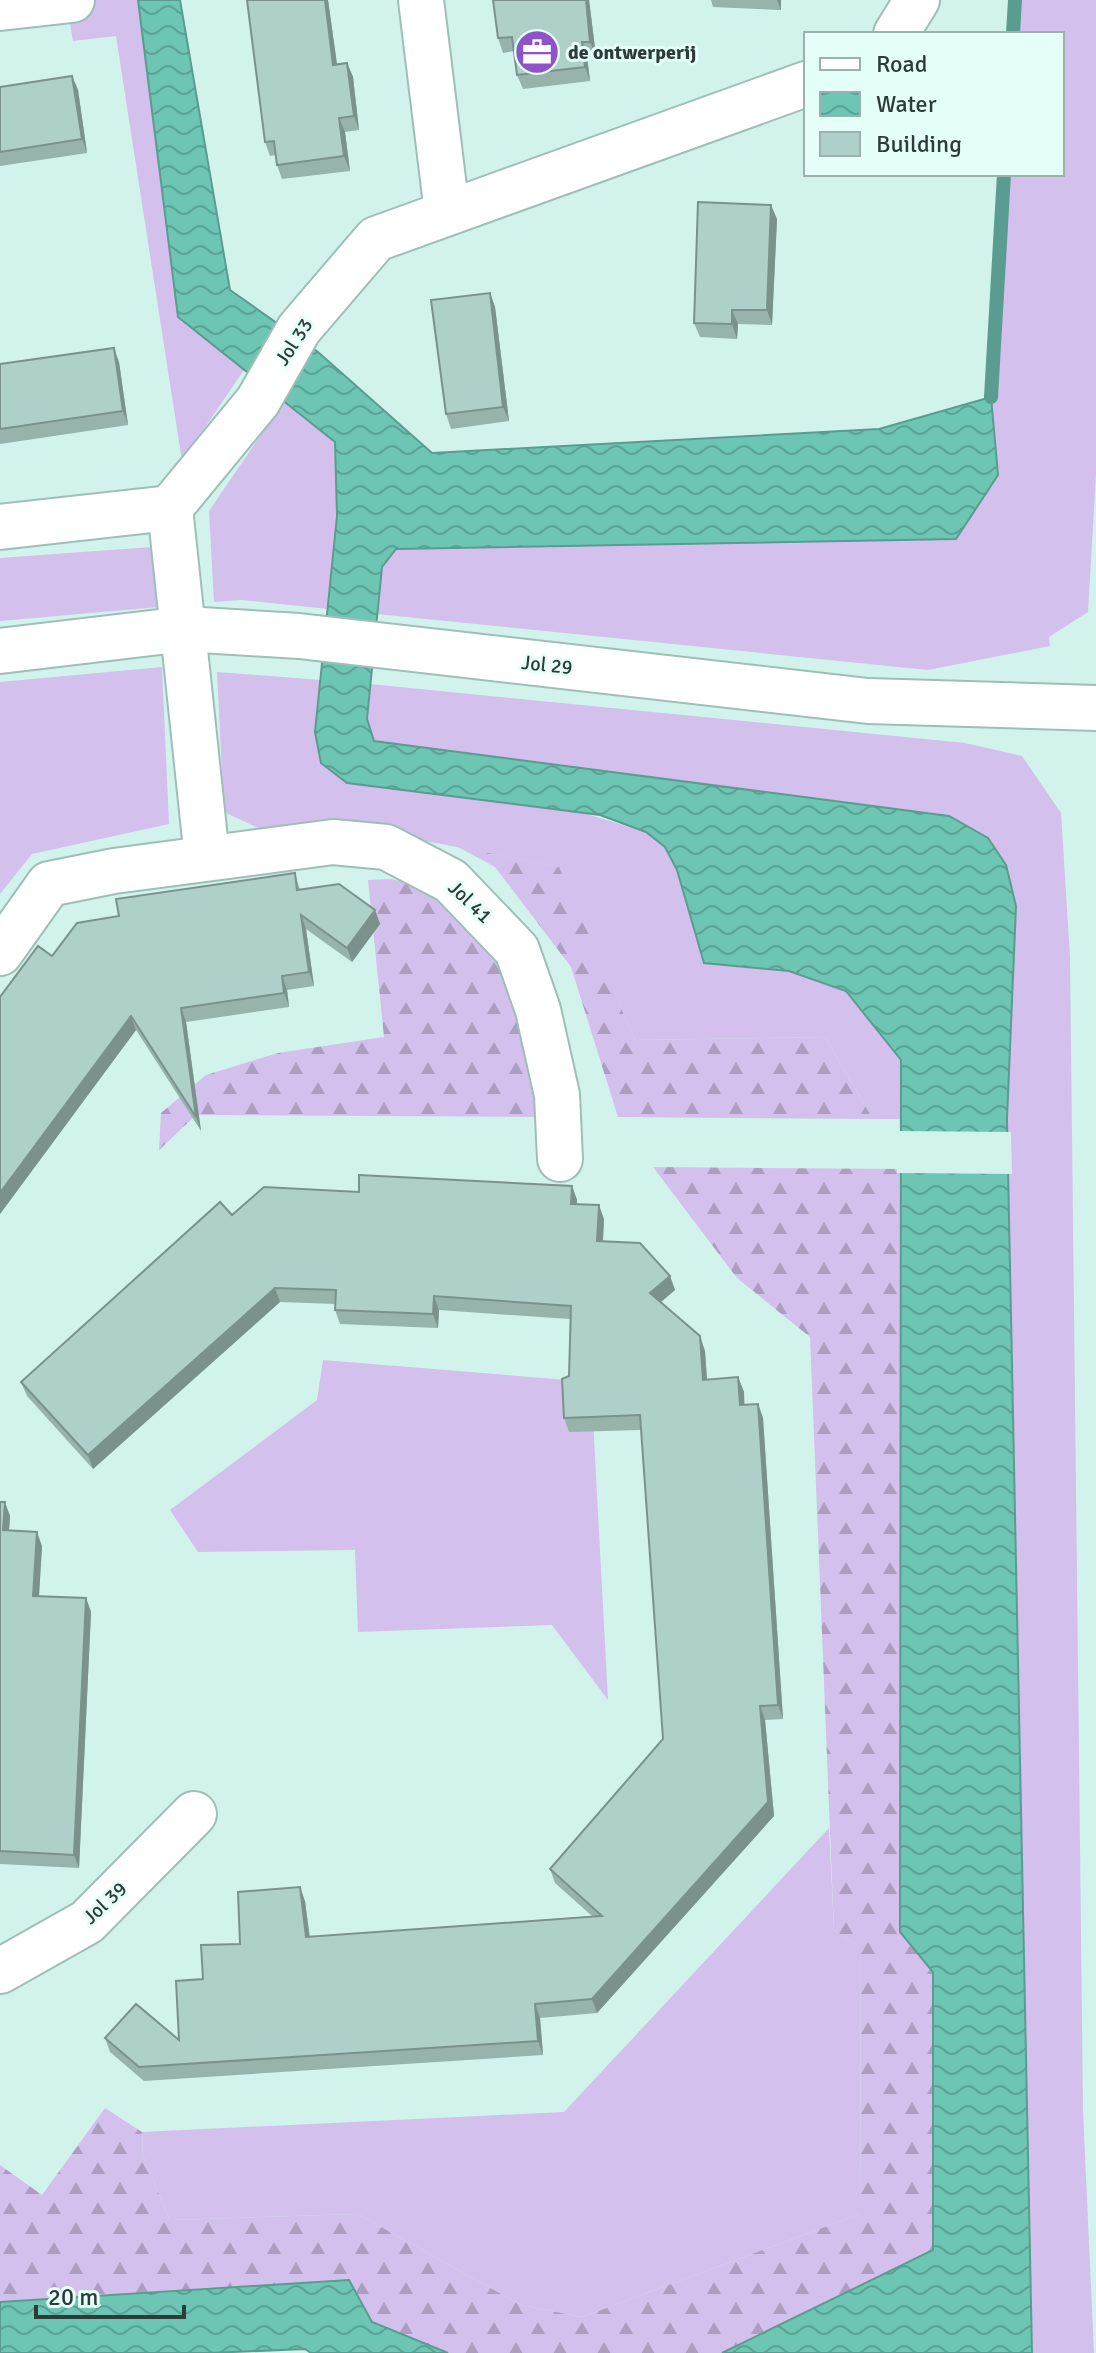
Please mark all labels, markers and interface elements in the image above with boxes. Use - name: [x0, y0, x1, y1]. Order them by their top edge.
- office icon: de ontwerperij: [513, 28, 561, 76]
- legend: [804, 32, 1064, 176]
- place label: de ontwerperij: [568, 40, 696, 65]
- text: Road: [876, 49, 927, 79]
- text: Water: [876, 89, 937, 119]
- text: Building: [876, 129, 962, 159]
- street label: Jol 33: [270, 314, 318, 370]
- street label: Jol 29: [520, 650, 574, 680]
- street label: Jol 41: [443, 875, 497, 929]
- street label: Jol 39: [78, 1876, 132, 1930]
- scale bar: [36, 2269, 184, 2319]
- text: 20 m: [48, 2282, 98, 2312]

